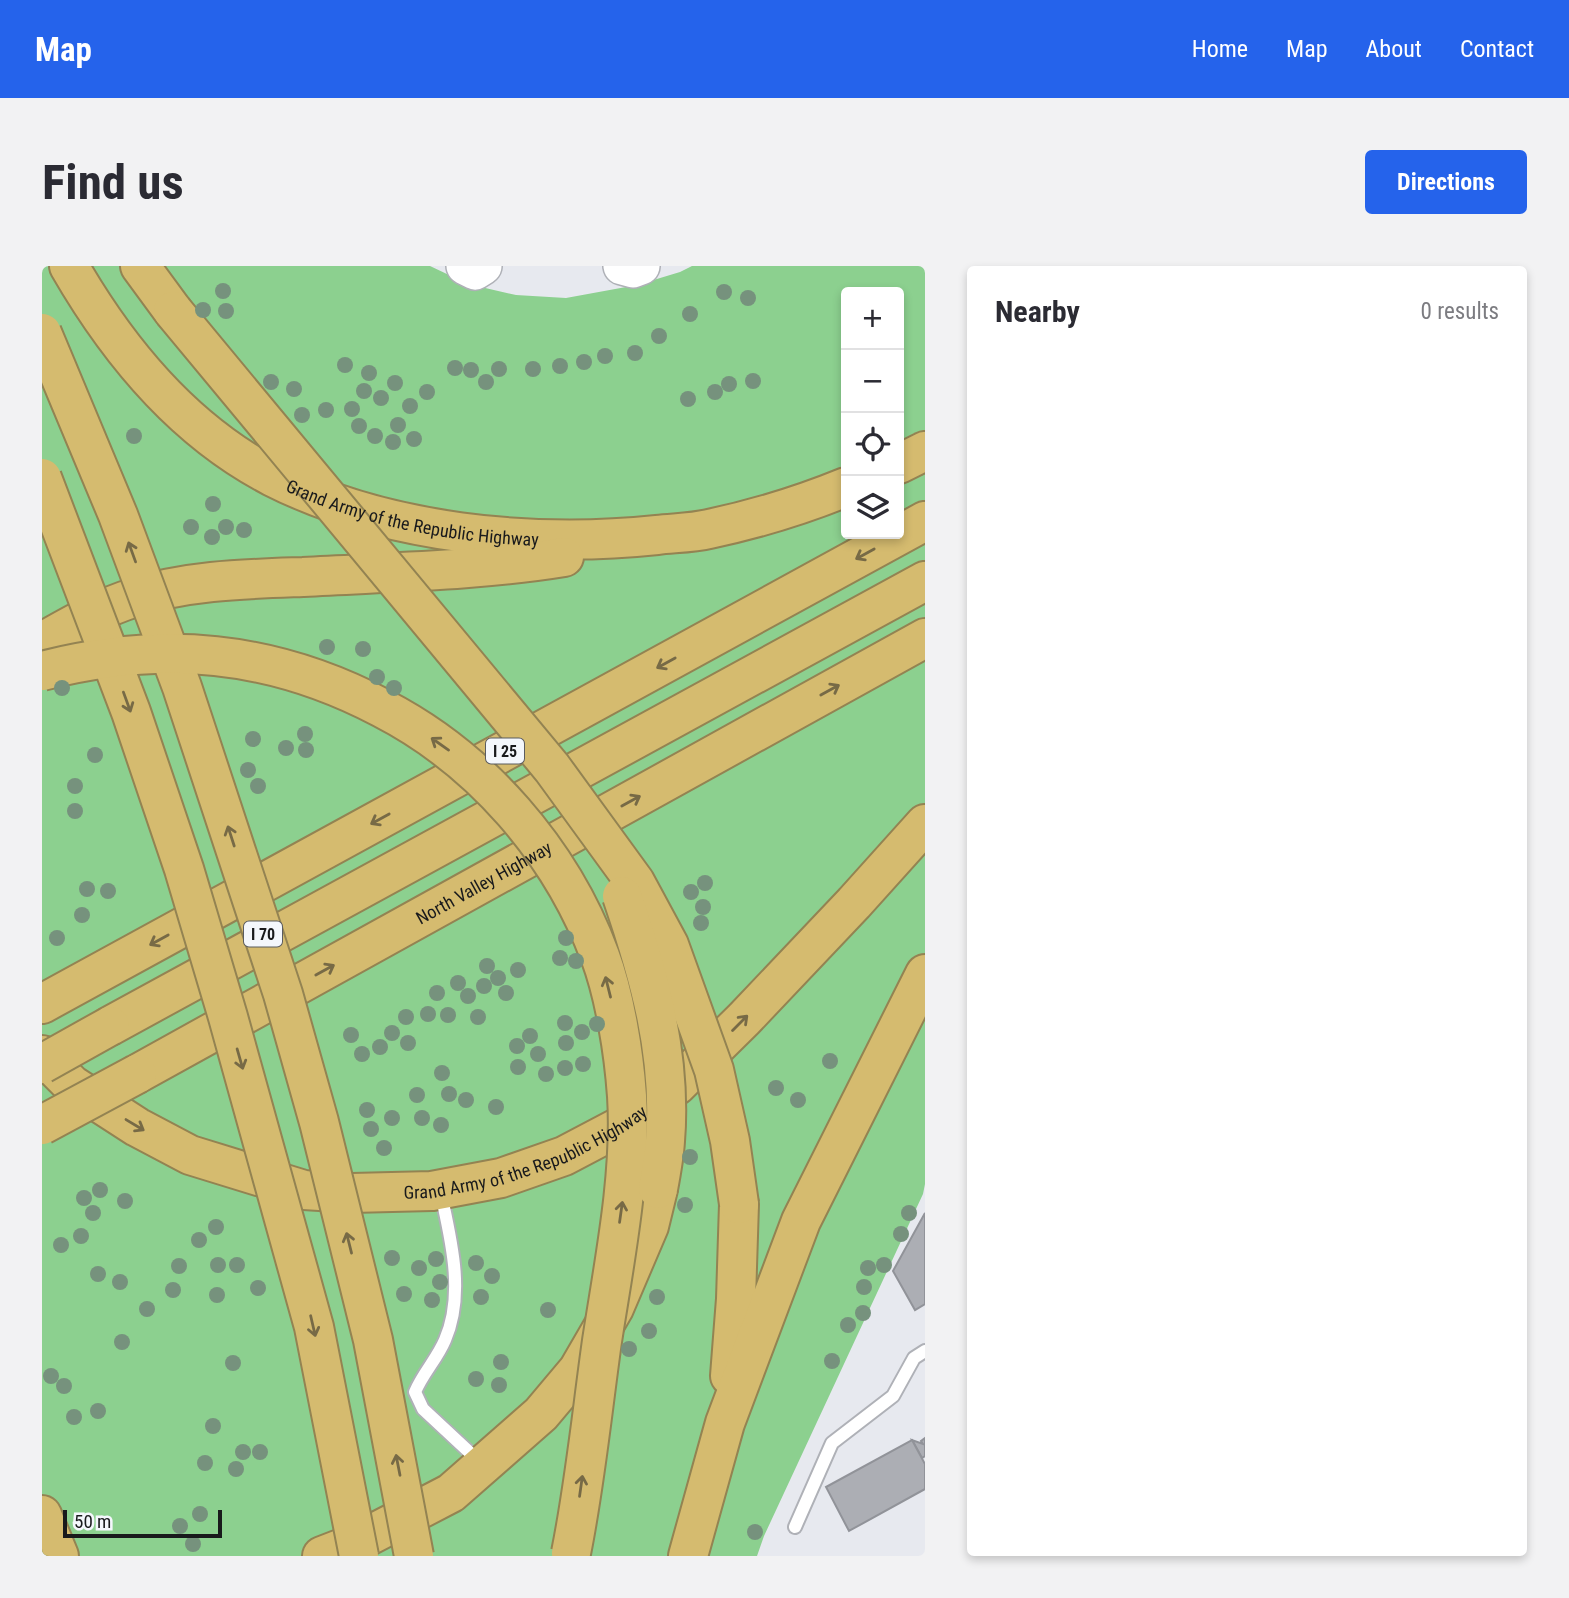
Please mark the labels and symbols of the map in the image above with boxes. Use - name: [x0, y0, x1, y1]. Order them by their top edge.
- street label: Grand Army of the Republic Highway: [283, 475, 540, 549]
- one-way arrow: [125, 541, 137, 563]
- one-way arrow: [855, 548, 876, 561]
- one-way arrow: [656, 656, 676, 670]
- one-way arrow: [820, 683, 840, 697]
- one-way arrow: [122, 691, 134, 713]
- one-way arrow: [431, 737, 450, 751]
- road number: I 25: [486, 738, 524, 764]
- one-way arrow: [621, 793, 641, 807]
- one-way arrow: [370, 813, 391, 826]
- one-way arrow: [224, 825, 237, 847]
- street label: North Valley Highway: [412, 836, 555, 928]
- road number: I 70: [244, 922, 282, 946]
- one-way arrow: [149, 934, 170, 947]
- one-way arrow: [314, 963, 335, 976]
- one-way arrow: [601, 976, 614, 999]
- one-way arrow: [731, 1015, 748, 1032]
- one-way arrow: [235, 1048, 248, 1070]
- street label: Grand Army of the Republic Highway: [403, 1100, 651, 1202]
- one-way arrow: [125, 1118, 145, 1132]
- one-way arrow: [614, 1201, 627, 1224]
- one-way arrow: [342, 1232, 355, 1254]
- one-way arrow: [307, 1314, 321, 1337]
- one-way arrow: [391, 1454, 405, 1477]
- one-way arrow: [575, 1475, 588, 1498]
- scale bar: [63, 1507, 222, 1539]

